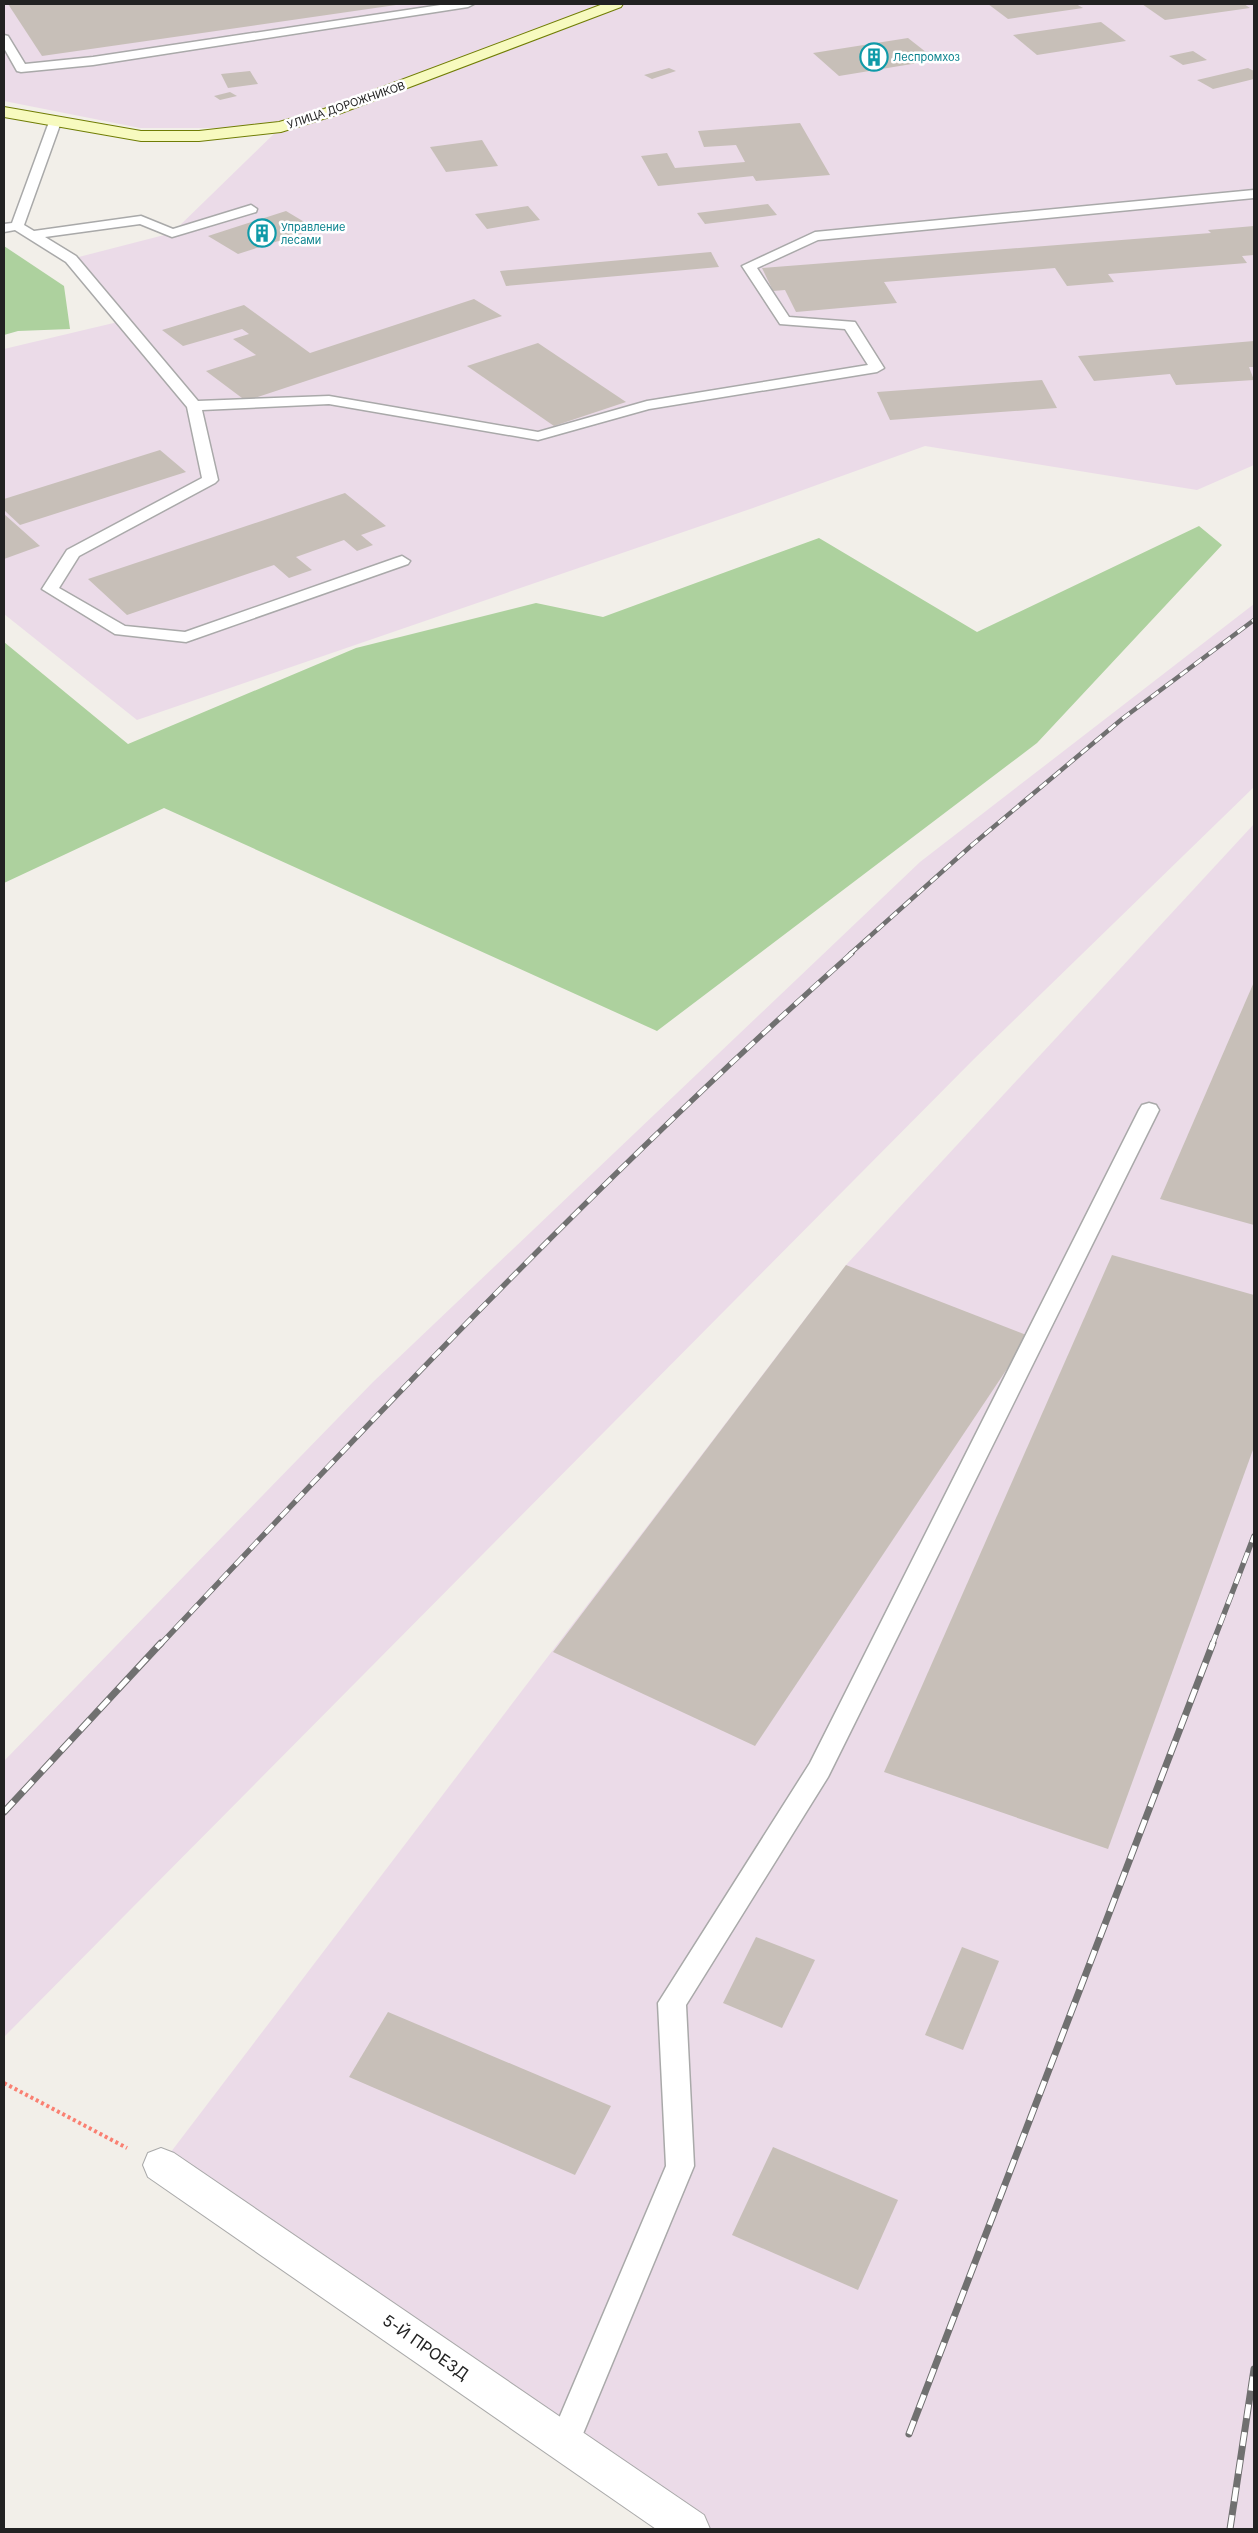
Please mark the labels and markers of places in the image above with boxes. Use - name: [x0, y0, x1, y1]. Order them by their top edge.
- building icon: Леспромхоз: [859, 42, 889, 72]
- place label: Леспромхоз: [893, 50, 960, 64]
- building icon: Управление лесами: [247, 218, 277, 248]
- place label: Управление лесами: [281, 220, 345, 247]

